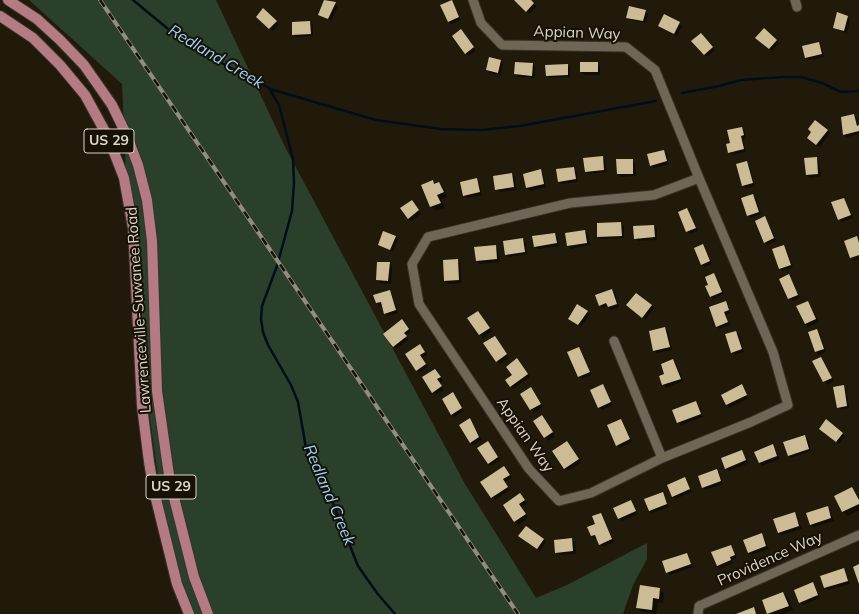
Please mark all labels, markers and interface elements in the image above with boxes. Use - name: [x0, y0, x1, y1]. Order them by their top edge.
- water label: Redland Creek: [165, 21, 267, 93]
- street label: Appian Way: [533, 22, 621, 44]
- road number: US 29: [84, 129, 134, 153]
- street label: Lawrenceville-Suwanee Road: [123, 206, 155, 414]
- street label: Appian Way: [493, 394, 557, 476]
- water label: Redland Creek: [299, 442, 359, 548]
- road number: US 29: [146, 475, 196, 499]
- street label: Providence Way: [715, 528, 825, 590]

